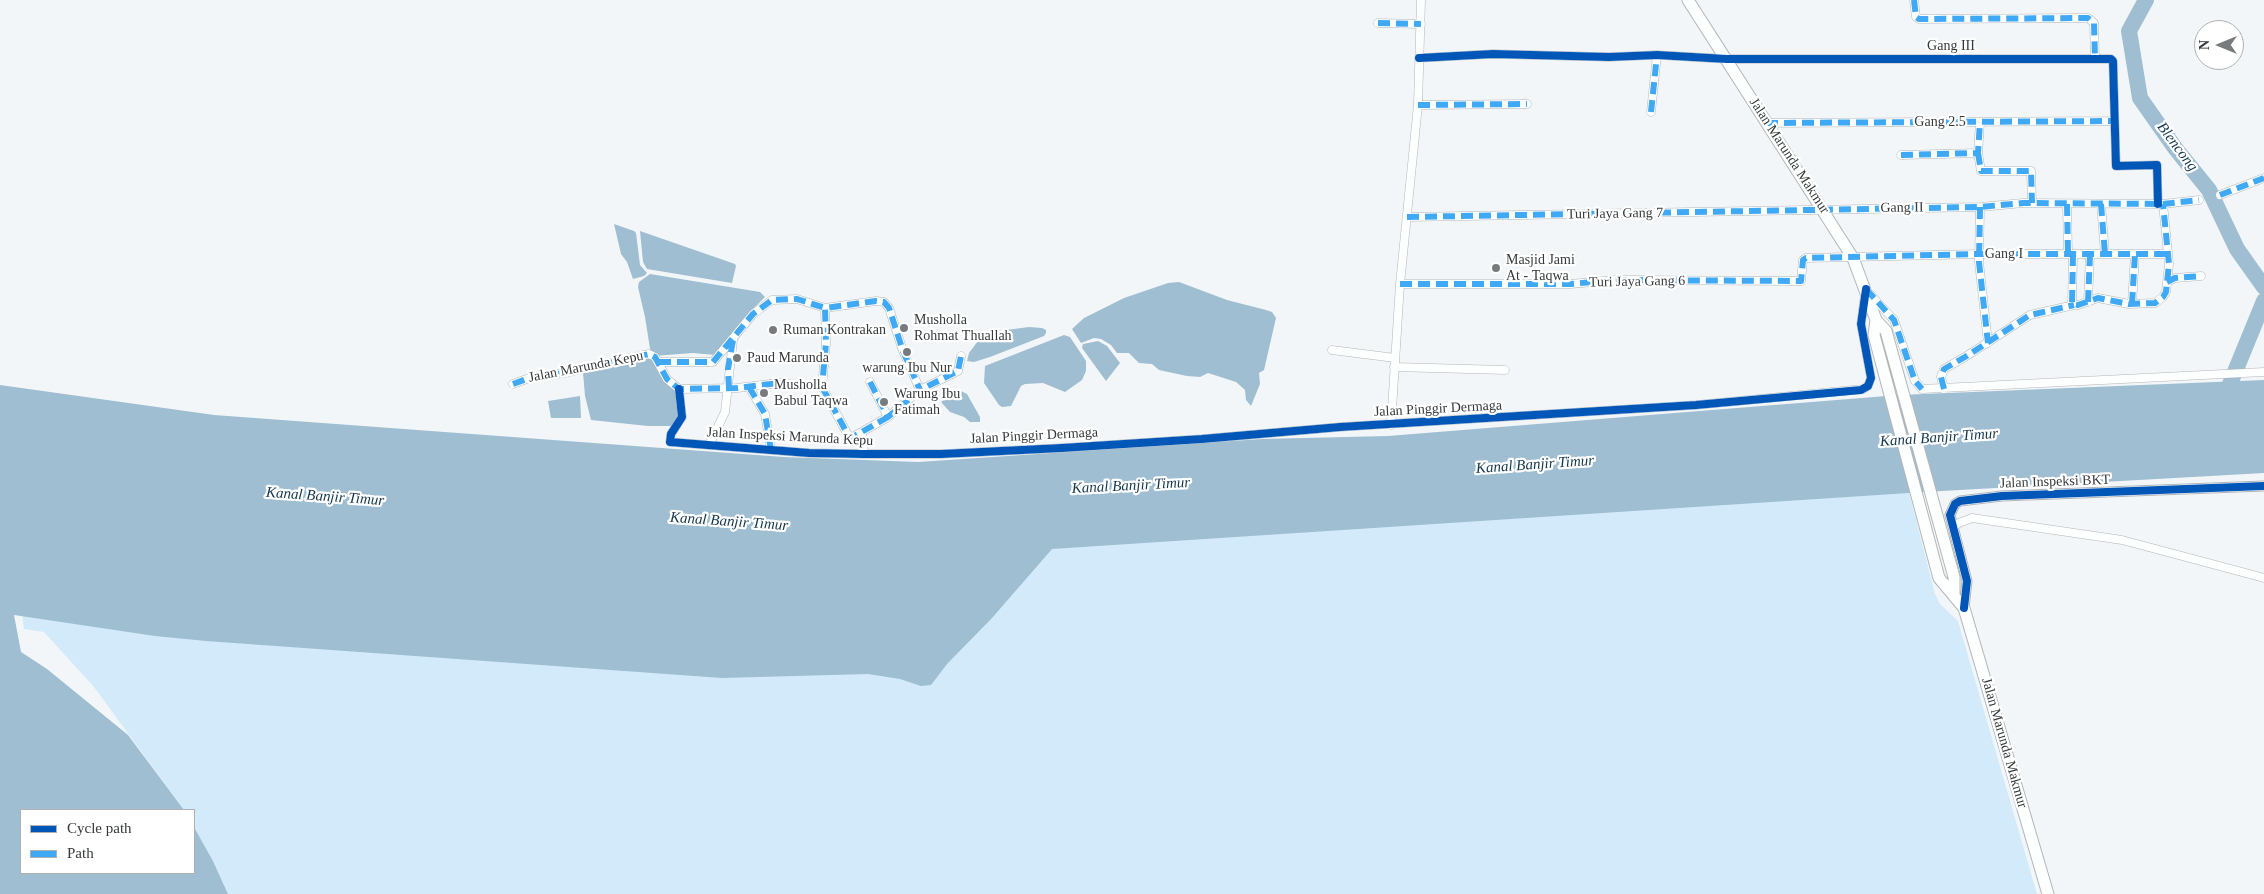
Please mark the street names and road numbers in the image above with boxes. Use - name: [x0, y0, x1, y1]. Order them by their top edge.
- street label: Gang III: [1927, 38, 1975, 54]
- street label: Jalan Marunda Makmur: [1745, 95, 1833, 217]
- street label: Gang 2.5: [1914, 114, 1966, 130]
- street label: Gang II: [1880, 199, 1924, 217]
- street label: Turi Jaya Gang 7: [1567, 205, 1663, 223]
- street label: Gang I: [1985, 246, 2023, 262]
- street label: Turi Jaya Gang 6: [1589, 273, 1685, 291]
- street label: Jalan Marunda Kepu: [527, 348, 645, 386]
- street label: Jalan Pinggir Dermaga: [1373, 397, 1503, 421]
- street label: Jalan Inspeksi Marunda Kepu: [706, 424, 874, 450]
- street label: Jalan Pinggir Dermaga: [969, 424, 1099, 448]
- street label: Jalan Inspeksi BKT: [2000, 472, 2110, 492]
- street label: Jalan Marunda Makmur: [1977, 676, 2031, 810]

